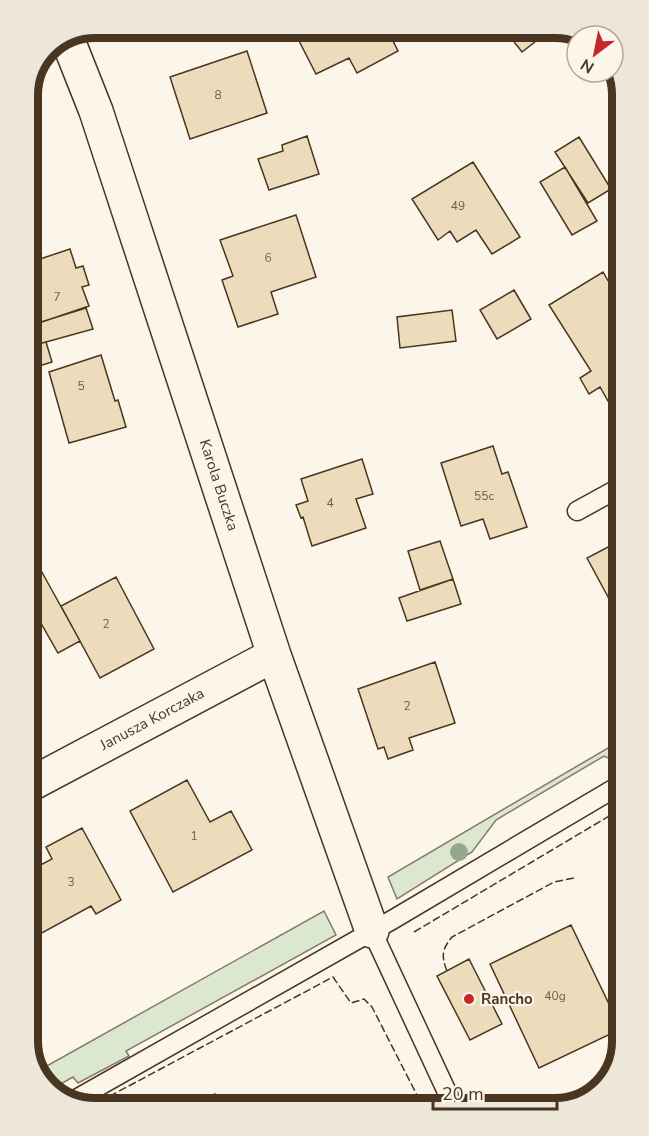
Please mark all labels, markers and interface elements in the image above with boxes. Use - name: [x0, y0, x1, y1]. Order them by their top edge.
- north arrow: [565, 24, 625, 84]
- text: N: [577, 53, 598, 78]
- house number: 8: [214, 87, 222, 103]
- house number: 49: [451, 198, 465, 214]
- house number: 6: [264, 250, 272, 266]
- house number: 7: [53, 289, 61, 305]
- house number: 5: [77, 378, 85, 394]
- street label: Karola Buczka: [195, 437, 243, 533]
- house number: 55c: [474, 488, 494, 504]
- house number: 4: [326, 495, 334, 511]
- house number: 2: [102, 616, 110, 632]
- street label: Janusza Korczaka: [95, 683, 208, 755]
- house number: 2: [403, 698, 411, 714]
- house number: 1: [190, 828, 198, 844]
- house number: 3: [67, 874, 75, 890]
- house number: 40g: [544, 988, 566, 1004]
- place label: Rancho: [481, 989, 533, 1009]
- marker: Rancho: [462, 992, 476, 1006]
- scale bar: [433, 1073, 558, 1111]
- text: 20 m: [442, 1082, 484, 1106]

